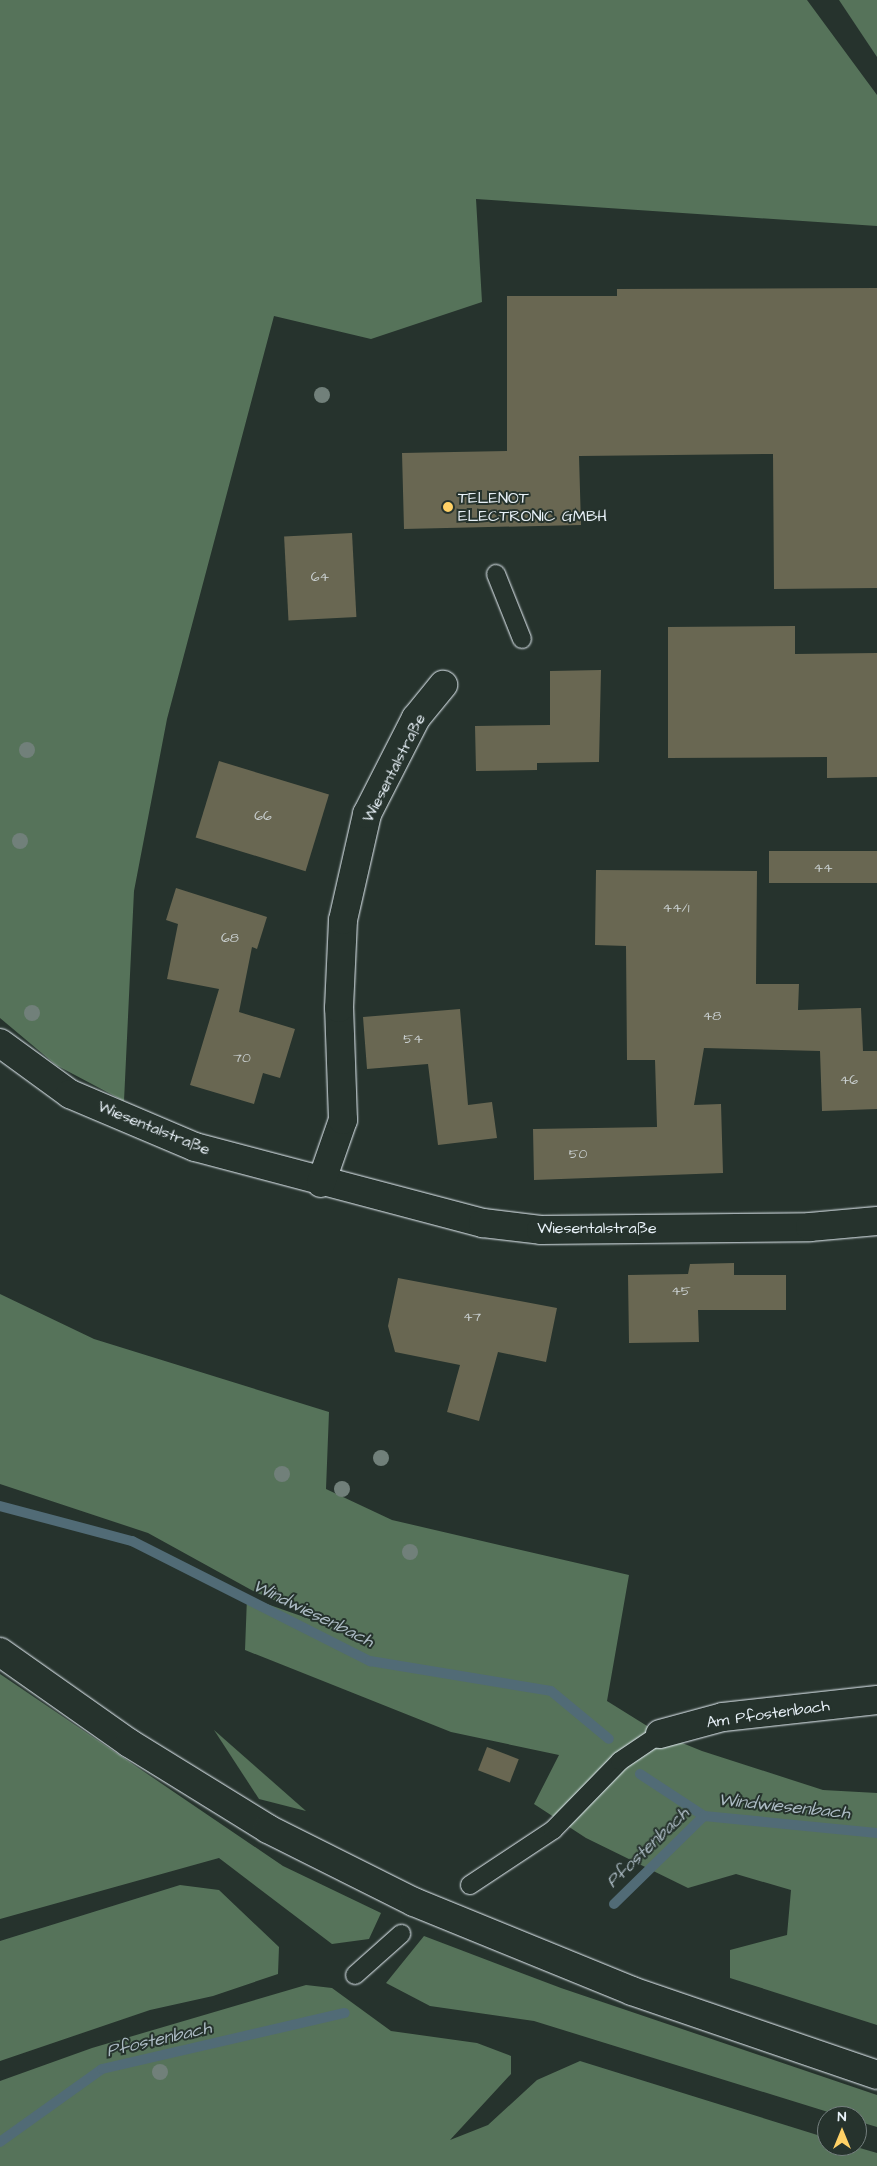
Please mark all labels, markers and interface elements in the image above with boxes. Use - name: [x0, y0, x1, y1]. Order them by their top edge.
- place label: TELENOT ELECTRONIC GMBH: [458, 488, 607, 526]
- marker: TELENOT ELECTRONIC GMBH: [442, 501, 454, 513]
- house number: 64: [311, 569, 329, 585]
- street label: Wiesentalstraße: [358, 710, 430, 826]
- house number: 66: [254, 808, 272, 824]
- house number: 44: [813, 860, 833, 876]
- house number: 44/1: [662, 900, 690, 916]
- house number: 68: [221, 930, 239, 946]
- house number: 48: [703, 1008, 721, 1024]
- house number: 54: [403, 1031, 423, 1047]
- house number: 70: [233, 1050, 251, 1066]
- house number: 46: [840, 1072, 858, 1088]
- street label: Wiesentalstraße: [95, 1097, 213, 1159]
- house number: 50: [569, 1146, 587, 1162]
- street label: Wiesentalstraße: [537, 1218, 657, 1238]
- house number: 45: [671, 1283, 691, 1299]
- house number: 47: [463, 1309, 481, 1325]
- water label: Windwiesenbach: [249, 1575, 377, 1653]
- street label: Am Pfostenbach: [705, 1696, 831, 1732]
- water label: Windwiesenbach: [717, 1789, 851, 1825]
- water label: Pfostenbach: [602, 1803, 694, 1893]
- water label: Pfostenbach: [104, 2017, 214, 2063]
- north arrow: [817, 2106, 867, 2156]
- text: N: [838, 2107, 846, 2127]

